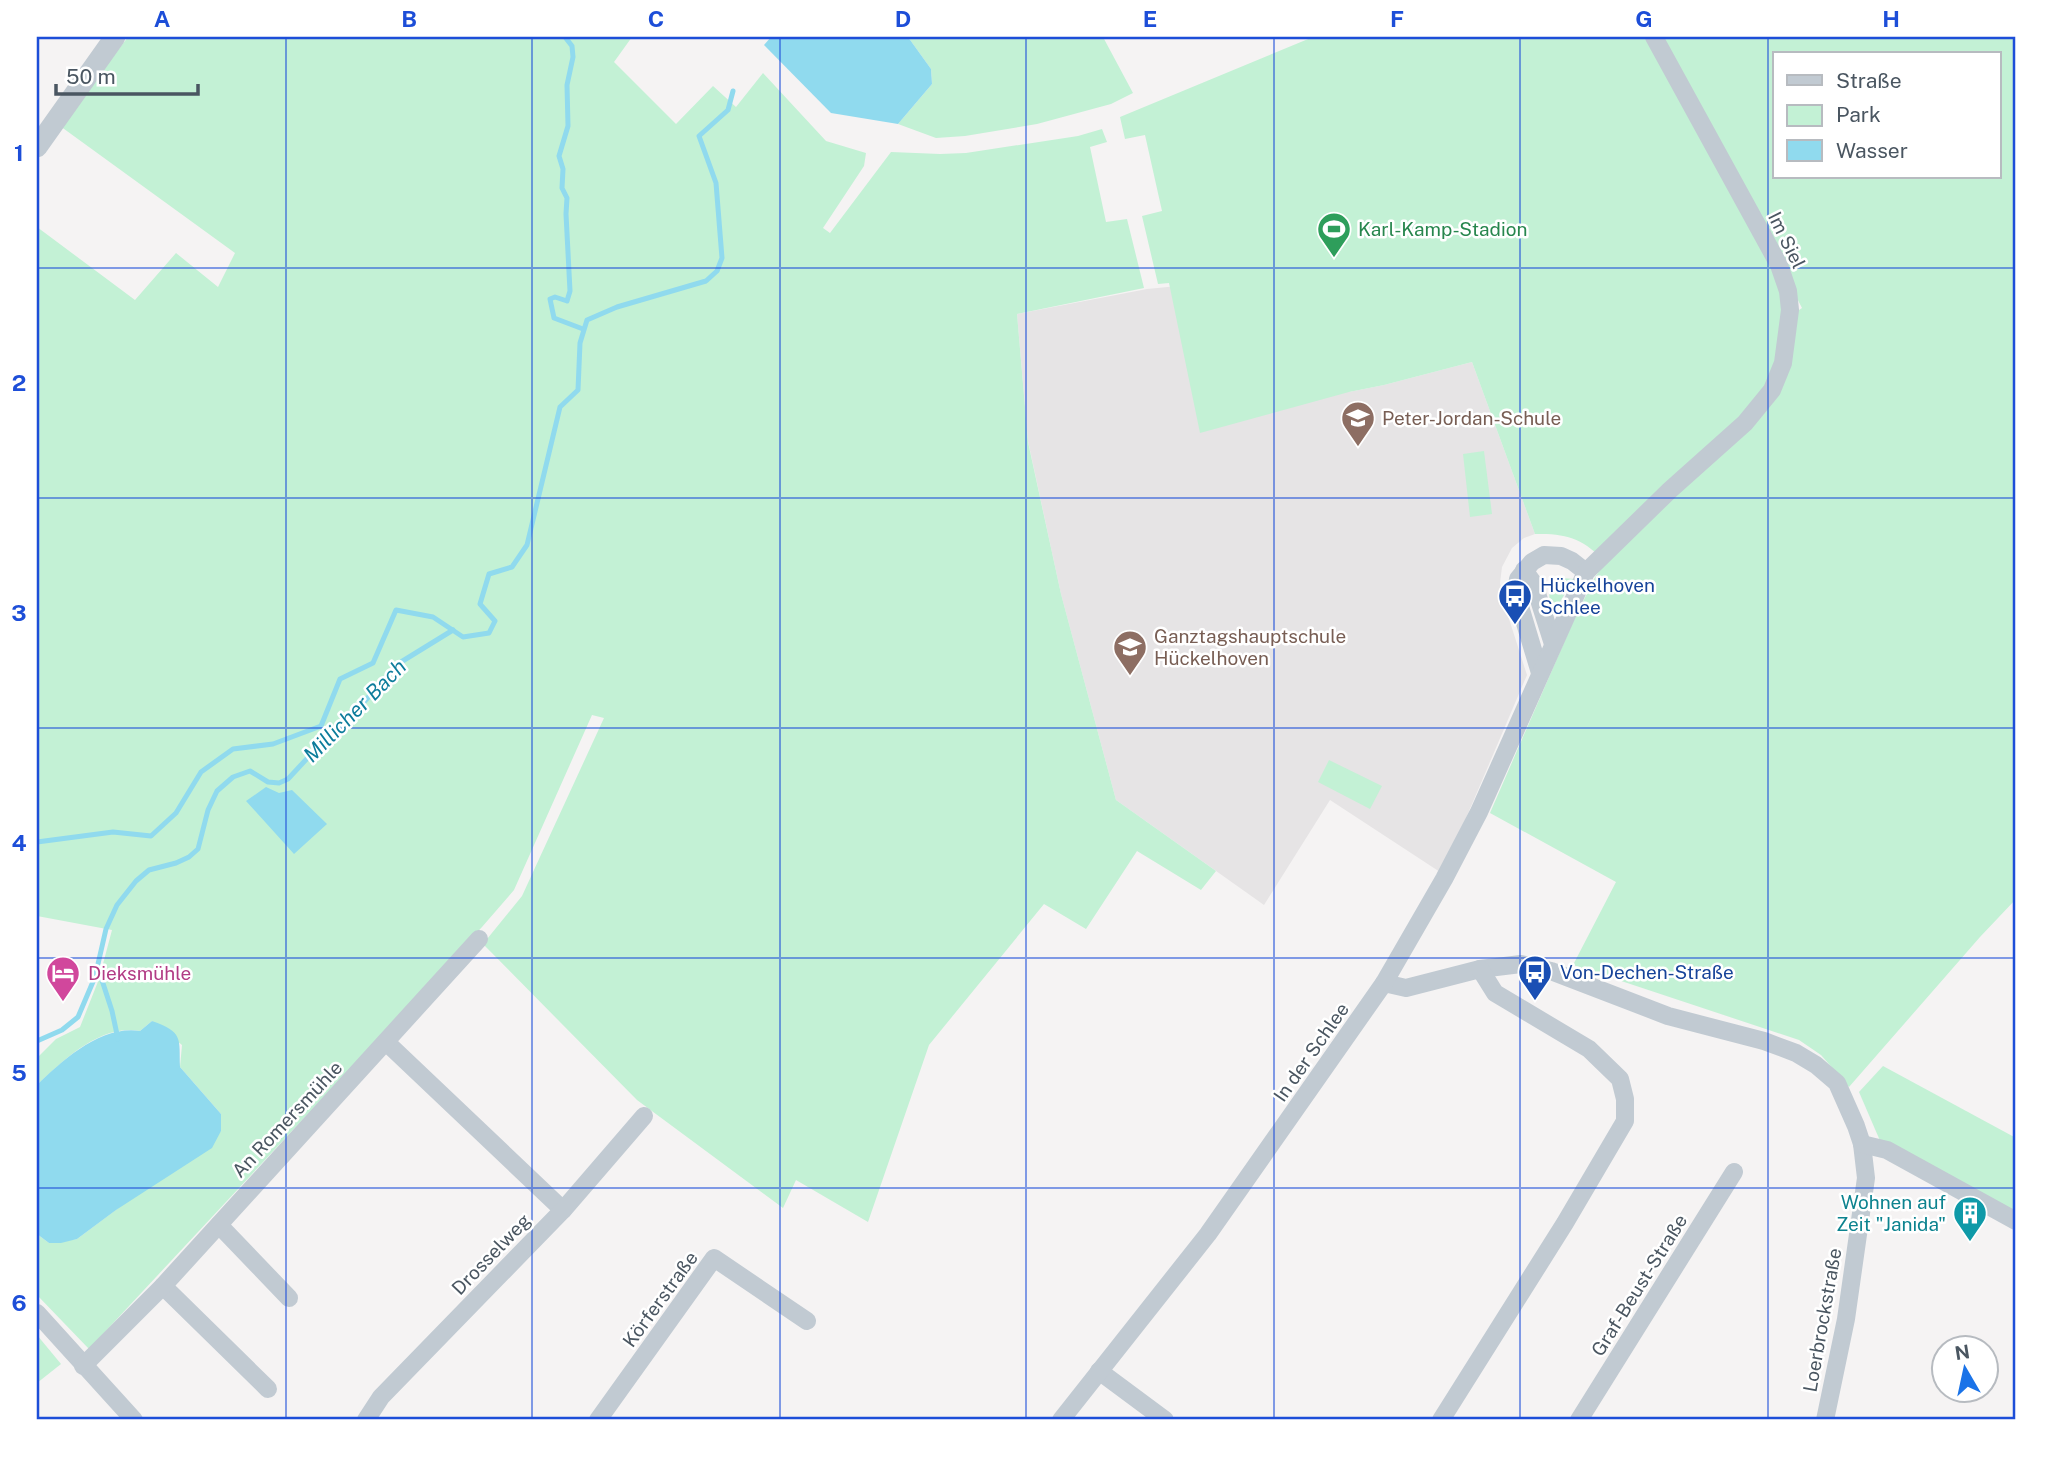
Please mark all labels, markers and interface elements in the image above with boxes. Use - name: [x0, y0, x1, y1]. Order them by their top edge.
- text: A: [154, 5, 171, 32]
- text: B: [401, 5, 417, 32]
- text: C: [648, 5, 664, 32]
- text: D: [895, 5, 911, 32]
- text: E: [1143, 5, 1157, 32]
- text: F: [1390, 5, 1404, 32]
- text: G: [1635, 5, 1653, 32]
- text: H: [1882, 5, 1900, 32]
- scale bar: [56, 52, 198, 96]
- legend: [1773, 52, 2000, 178]
- text: 50 m: [66, 64, 116, 89]
- text: Straße: [1836, 68, 1902, 93]
- text: Park: [1836, 102, 1881, 127]
- text: Wasser: [1836, 138, 1908, 163]
- text: 1: [14, 139, 24, 166]
- street label: Im Siel: [1764, 208, 1810, 272]
- sports icon: Karl-Kamp-Stadion: [1315, 210, 1353, 259]
- place label: Karl-Kamp-Stadion: [1358, 218, 1527, 240]
- text: 2: [12, 369, 26, 396]
- school or university icon: Peter-Jordan-Schule: [1339, 399, 1377, 448]
- place label: Peter-Jordan-Schule: [1382, 407, 1561, 429]
- place label: Hückelhoven Schlee: [1540, 574, 1655, 618]
- bus stop icon: Hückelhoven Schlee: [1496, 577, 1534, 626]
- text: 3: [11, 599, 27, 626]
- place label: Ganztagshauptschule Hückelhoven: [1154, 625, 1346, 669]
- school or university icon: Ganztagshauptschule Hückelhoven: [1111, 628, 1149, 677]
- water label: Millicher Bach: [298, 654, 411, 767]
- text: 4: [11, 829, 27, 856]
- bus stop icon: Von-Dechen-Straße: [1516, 953, 1554, 1002]
- hotel icon: Dieksmühle: [44, 954, 82, 1003]
- place label: Von-Dechen-Straße: [1560, 961, 1734, 983]
- place label: Dieksmühle: [88, 962, 191, 984]
- street label: In der Schlee: [1269, 998, 1353, 1106]
- street label: An Romersmühle: [227, 1056, 347, 1182]
- text: 5: [11, 1059, 27, 1086]
- place label: Wohnen auf Zeit "Janida": [1836, 1191, 1946, 1235]
- building icon: Wohnen auf Zeit "Janida": [1951, 1194, 1989, 1243]
- street label: Drosselweg: [447, 1209, 535, 1299]
- street label: Graf-Beust-Straße: [1587, 1210, 1691, 1360]
- street label: Loerbrockstraße: [1799, 1246, 1845, 1394]
- street label: Körferstraße: [618, 1247, 702, 1351]
- text: 6: [11, 1289, 27, 1316]
- north arrow: [1930, 1334, 2000, 1404]
- text: N: [1953, 1340, 1971, 1364]

